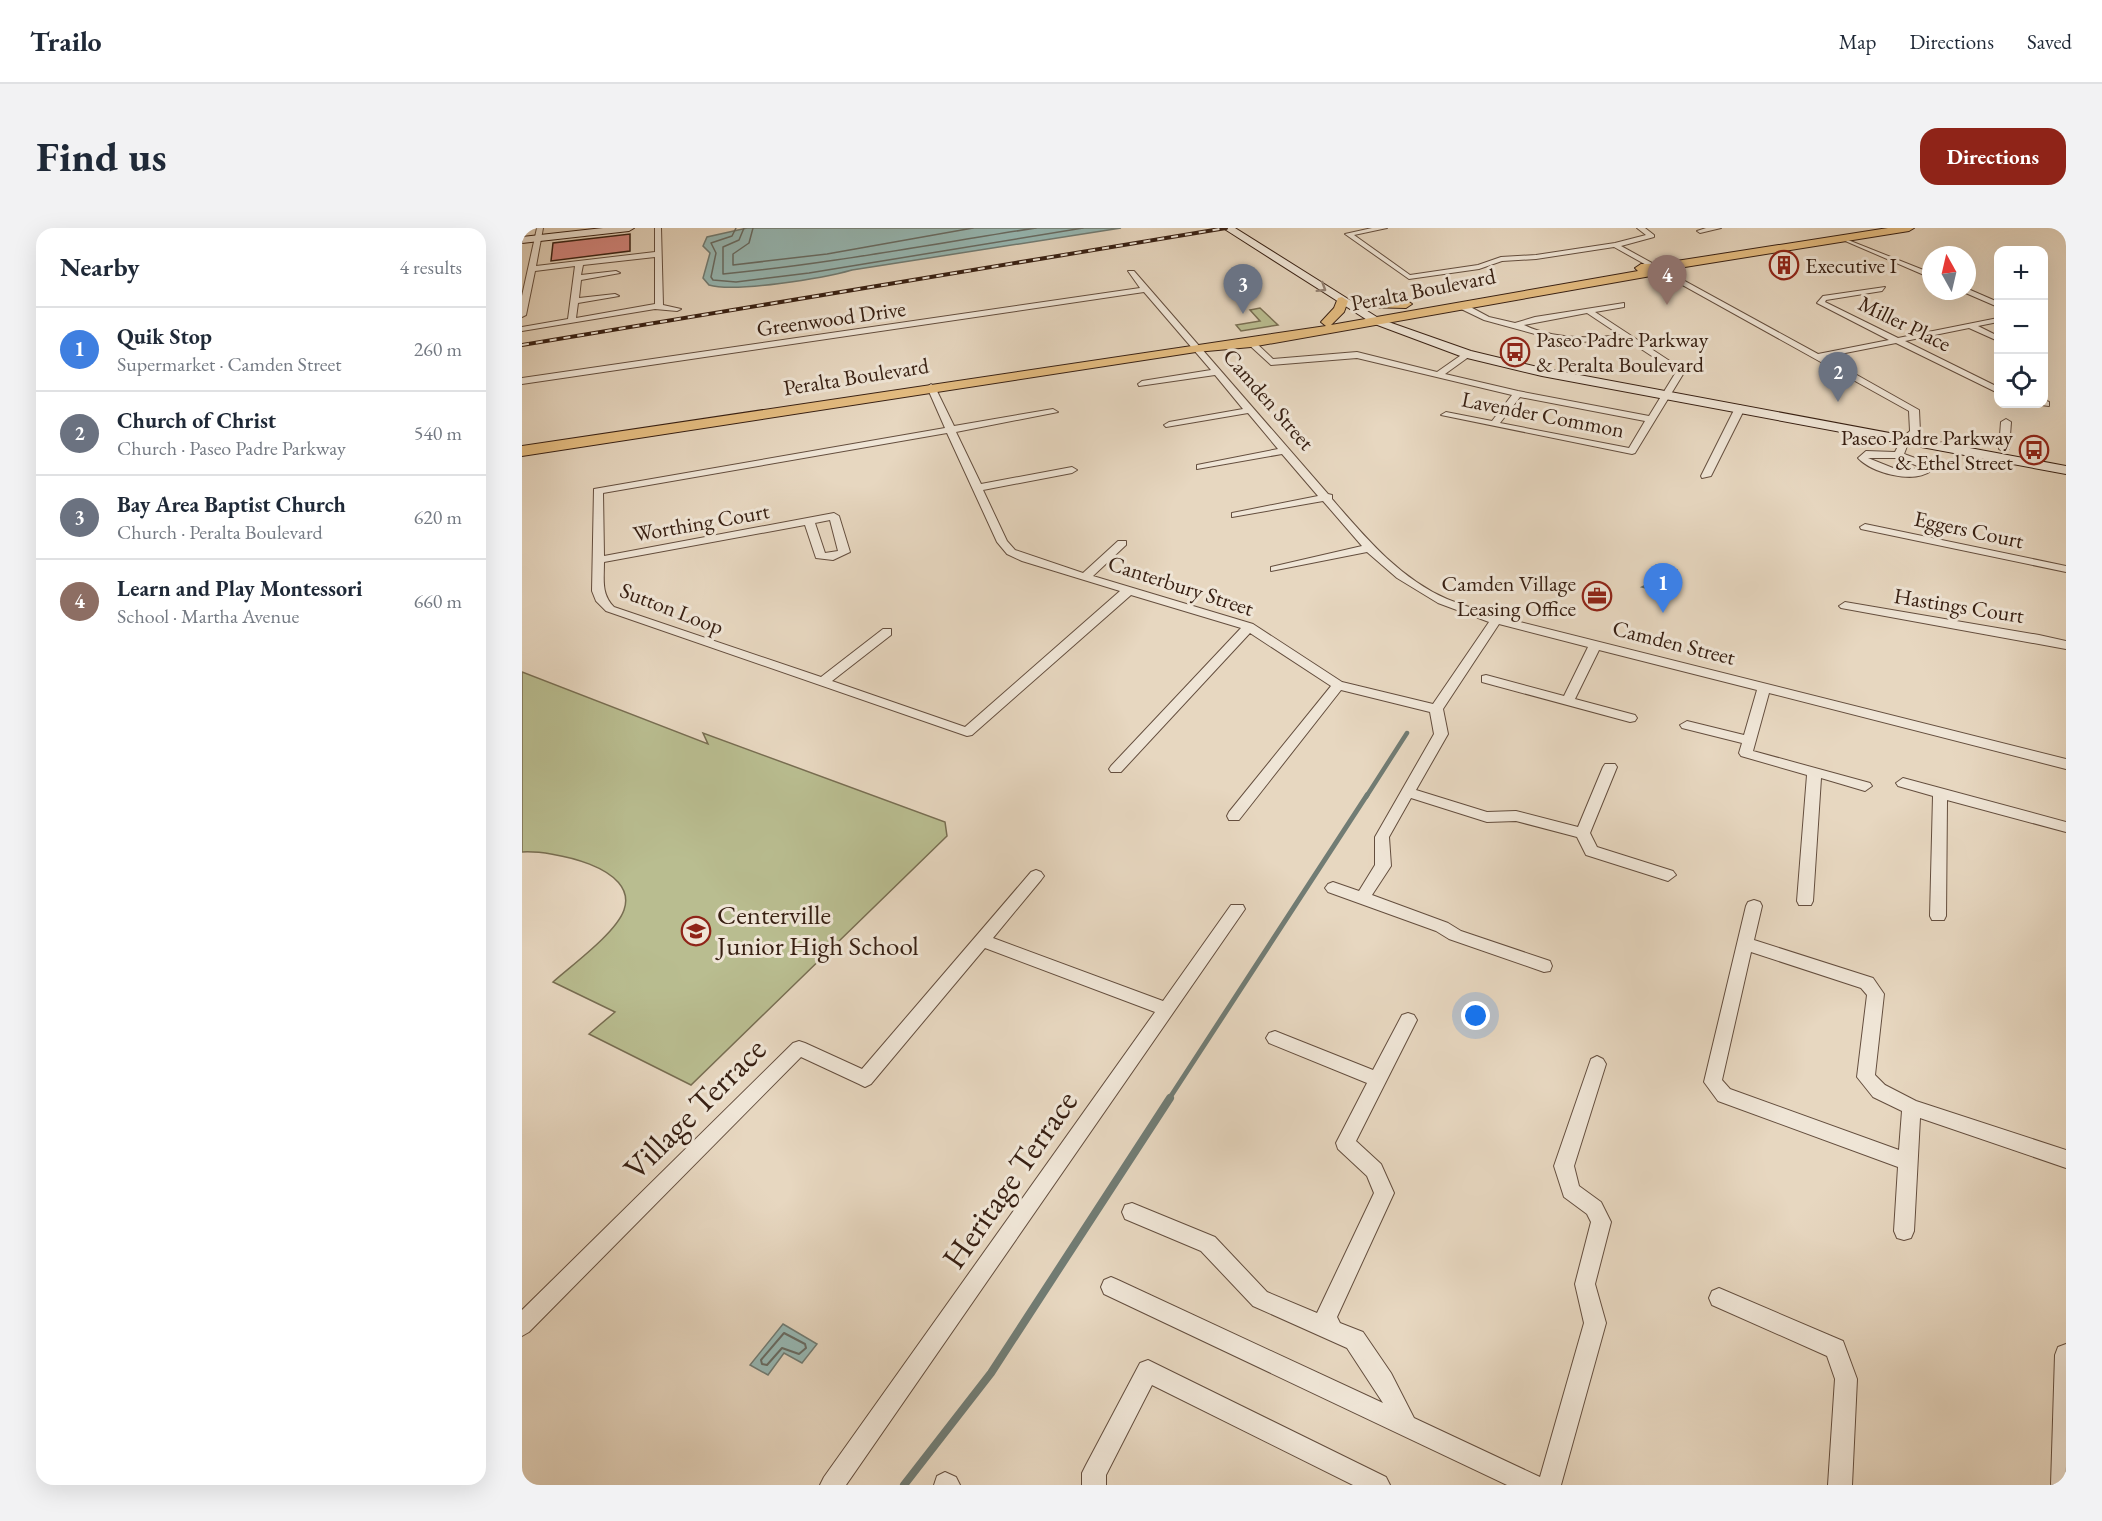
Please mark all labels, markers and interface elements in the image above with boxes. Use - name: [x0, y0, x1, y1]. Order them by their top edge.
- text: Trailo: [30, 23, 102, 59]
- text: Map: [1839, 28, 1876, 55]
- text: Directions: [1909, 28, 1994, 55]
- text: Saved: [2027, 28, 2072, 55]
- button: Directions: [1920, 128, 2066, 185]
- text: Find us: [36, 129, 167, 184]
- north arrow: [1922, 246, 1976, 300]
- map controls: [1994, 246, 2048, 408]
- button: +: [1994, 246, 2048, 300]
- building icon: Executive I: [1768, 249, 1800, 281]
- text: Nearby: [60, 250, 140, 284]
- place label: Executive I: [1805, 251, 1898, 280]
- text: 4 results: [399, 254, 462, 280]
- pin: 4: [1648, 256, 1686, 305]
- street label: Peralta Boulevard: [1348, 261, 1499, 318]
- pin: 3: [1224, 264, 1262, 314]
- one-way arrow: [1316, 281, 1326, 293]
- street label: Miller Place: [1854, 289, 1956, 358]
- street label: Greenwood Drive: [755, 294, 908, 343]
- button: −: [1994, 300, 2048, 354]
- text: Quik Stop: [117, 322, 212, 351]
- place label: Paseo Padre Parkway & Peralta Boulevard: [1536, 325, 1709, 379]
- text: 1: [74, 336, 85, 362]
- text: 260 m: [414, 336, 462, 362]
- bus stop icon: Paseo Padre Parkway & Peralta Boulevard: [1499, 336, 1531, 368]
- street label: Camden Street: [1216, 342, 1321, 456]
- text: Supermarket · Camden Street: [117, 351, 342, 377]
- street label: Peralta Boulevard: [781, 351, 932, 402]
- pin: 2: [1818, 352, 1858, 402]
- button: locate: [1994, 354, 2048, 408]
- street label: Lavender Common: [1459, 384, 1627, 445]
- text: Church of Christ: [117, 406, 276, 435]
- text: 2: [74, 420, 85, 446]
- text: 540 m: [414, 420, 462, 446]
- place label: Paseo Padre Parkway & Ethel Street: [1841, 423, 2013, 477]
- bus stop icon: Paseo Padre Parkway & Ethel Street: [2018, 434, 2050, 466]
- text: Church · Paseo Padre Parkway: [117, 435, 346, 461]
- text: Bay Area Baptist Church: [117, 490, 346, 519]
- street label: Worthing Court: [631, 496, 772, 549]
- text: 3: [74, 504, 85, 530]
- text: 620 m: [414, 504, 462, 530]
- street label: Eggers Court: [1911, 504, 2026, 555]
- text: Church · Peralta Boulevard: [117, 519, 323, 545]
- street label: Canterbury Street: [1104, 548, 1257, 623]
- pin: 1: [1644, 564, 1682, 613]
- place label: Camden Village Leasing Office: [1442, 569, 1576, 623]
- text: Learn and Play Montessori: [117, 574, 363, 603]
- street label: Sutton Loop: [616, 575, 728, 641]
- office icon: Camden Village Leasing Office: [1581, 580, 1613, 612]
- street label: Hastings Court: [1892, 581, 2026, 630]
- text: 4: [74, 588, 85, 614]
- text: 660 m: [414, 588, 462, 614]
- text: School · Martha Avenue: [117, 603, 299, 629]
- street label: Camden Street: [1609, 613, 1738, 672]
- place label: Centerville Junior High School: [715, 897, 919, 963]
- school or university icon: Centerville Junior High School: [680, 915, 712, 947]
- your location: [1461, 1001, 1490, 1030]
- street label: Village Terrace: [614, 1028, 775, 1189]
- street label: Heritage Terrace: [932, 1081, 1087, 1277]

